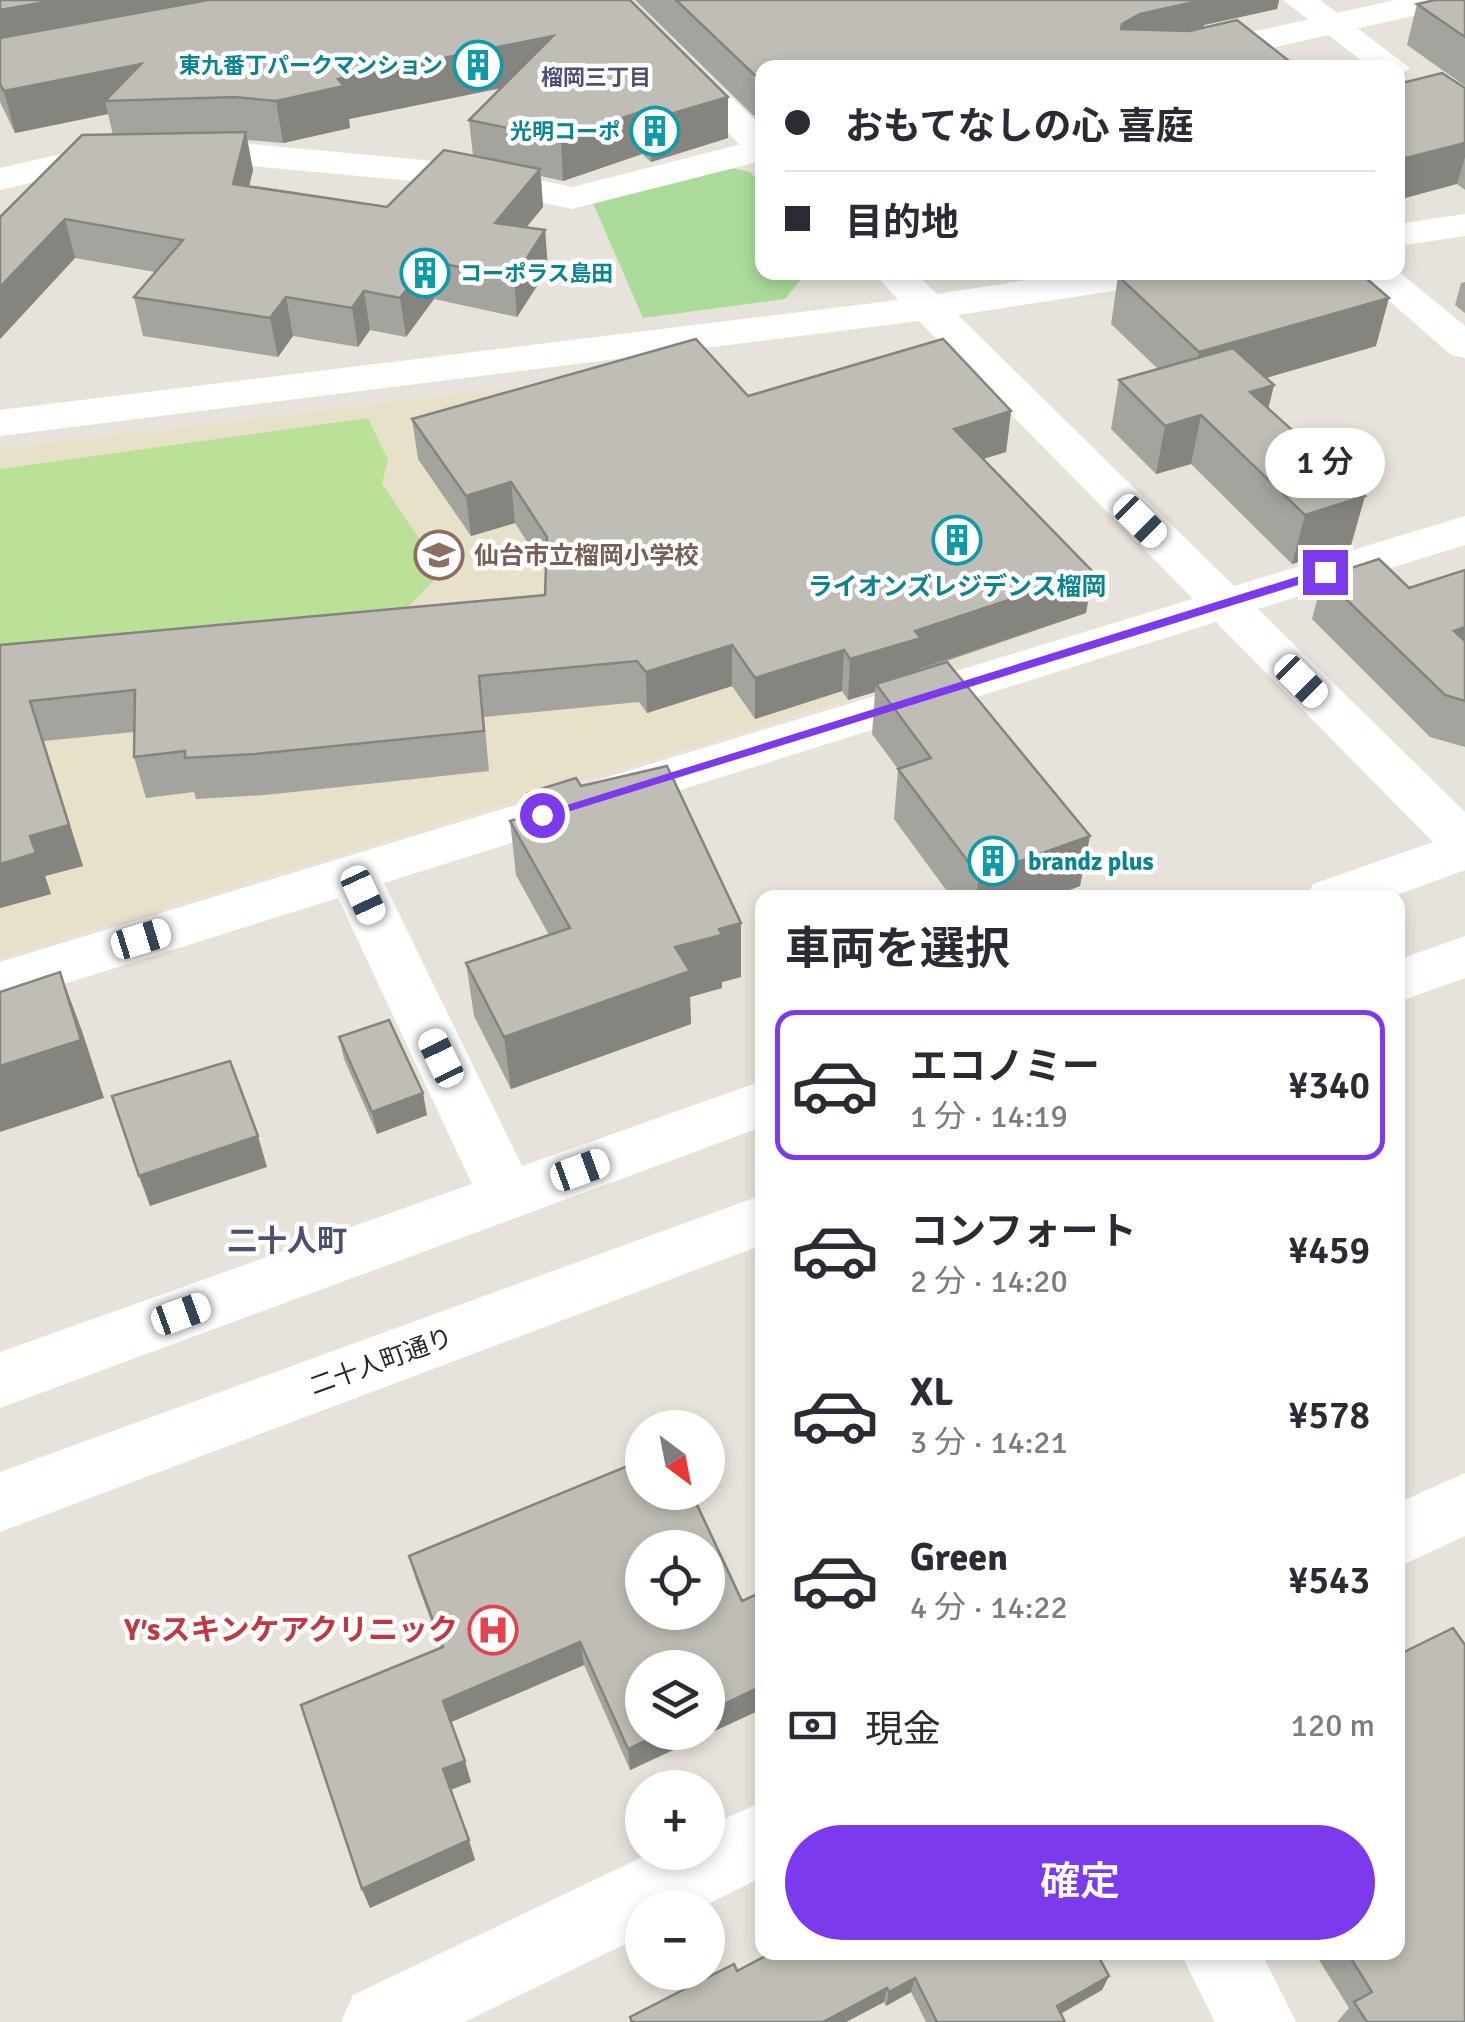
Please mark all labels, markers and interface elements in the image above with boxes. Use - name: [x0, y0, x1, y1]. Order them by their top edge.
- building icon: 東九番丁パークマンション: [452, 39, 504, 91]
- place label: 東九番丁パークマンション: [179, 52, 443, 79]
- district label: 榴岡三丁目: [541, 64, 651, 91]
- text: おもてなしの心 喜庭: [845, 103, 1194, 150]
- building icon: 光明コーポ: [629, 105, 681, 157]
- place label: 光明コーポ: [510, 118, 620, 145]
- text: 目的地: [845, 199, 959, 246]
- building icon: コーポラス島田: [399, 247, 451, 299]
- place label: コーポラス島田: [460, 260, 614, 287]
- callout: 1 分: [1265, 427, 1385, 497]
- text: 1 分: [1297, 443, 1353, 482]
- car: [1108, 489, 1172, 553]
- building icon: ライオンズレジデンス榴岡: [931, 514, 983, 566]
- school or university icon: 仙台市立榴岡小学校: [413, 529, 465, 581]
- place label: 仙台市立榴岡小学校: [474, 540, 699, 571]
- route end: [1303, 550, 1348, 595]
- place label: ライオンズレジデンス榴岡: [807, 571, 1107, 602]
- car: [1269, 649, 1333, 713]
- route start: [520, 793, 565, 838]
- building icon: brandz plus: [967, 835, 1019, 887]
- place label: brandz plus: [1028, 846, 1154, 877]
- car: [337, 861, 389, 929]
- car: [108, 916, 174, 962]
- text: 車両を選択: [785, 922, 1010, 977]
- car: [414, 1024, 468, 1092]
- icon: car: [790, 1040, 880, 1130]
- text: エコノミー: [910, 1043, 1100, 1090]
- text: ¥340: [1288, 1062, 1370, 1109]
- text: 1 分 · 14:19: [910, 1097, 1068, 1136]
- car: [547, 1146, 613, 1194]
- icon: car: [790, 1205, 880, 1295]
- text: コンフォート: [910, 1208, 1137, 1255]
- district label: 二十人町: [227, 1223, 347, 1260]
- text: ¥459: [1288, 1227, 1370, 1274]
- text: 2 分 · 14:20: [910, 1262, 1068, 1301]
- car: [148, 1290, 214, 1338]
- street label: 二十人町通り: [305, 1321, 457, 1402]
- text: XL: [910, 1369, 953, 1416]
- icon: car: [790, 1370, 880, 1460]
- text: ¥578: [1288, 1392, 1370, 1439]
- north arrow: [625, 1410, 725, 1510]
- map controls: [625, 1410, 725, 1990]
- text: 3 分 · 14:21: [910, 1423, 1068, 1462]
- button: locate: [625, 1530, 725, 1630]
- text: Green: [910, 1534, 1008, 1581]
- icon: car: [790, 1535, 880, 1625]
- text: ¥543: [1288, 1557, 1370, 1604]
- text: 4 分 · 14:22: [910, 1588, 1068, 1627]
- hospital icon: Y′sスキンケアクリニック: [467, 1604, 519, 1656]
- place label: Y′sスキンケアクリニック: [123, 1612, 458, 1649]
- button: layers: [625, 1650, 725, 1750]
- icon: cash: [785, 1698, 840, 1753]
- text: 現金: [865, 1706, 941, 1753]
- text: 120 m: [1291, 1706, 1375, 1745]
- button: +: [625, 1770, 725, 1870]
- button: 確定: [785, 1825, 1375, 1940]
- button: −: [625, 1890, 725, 1990]

